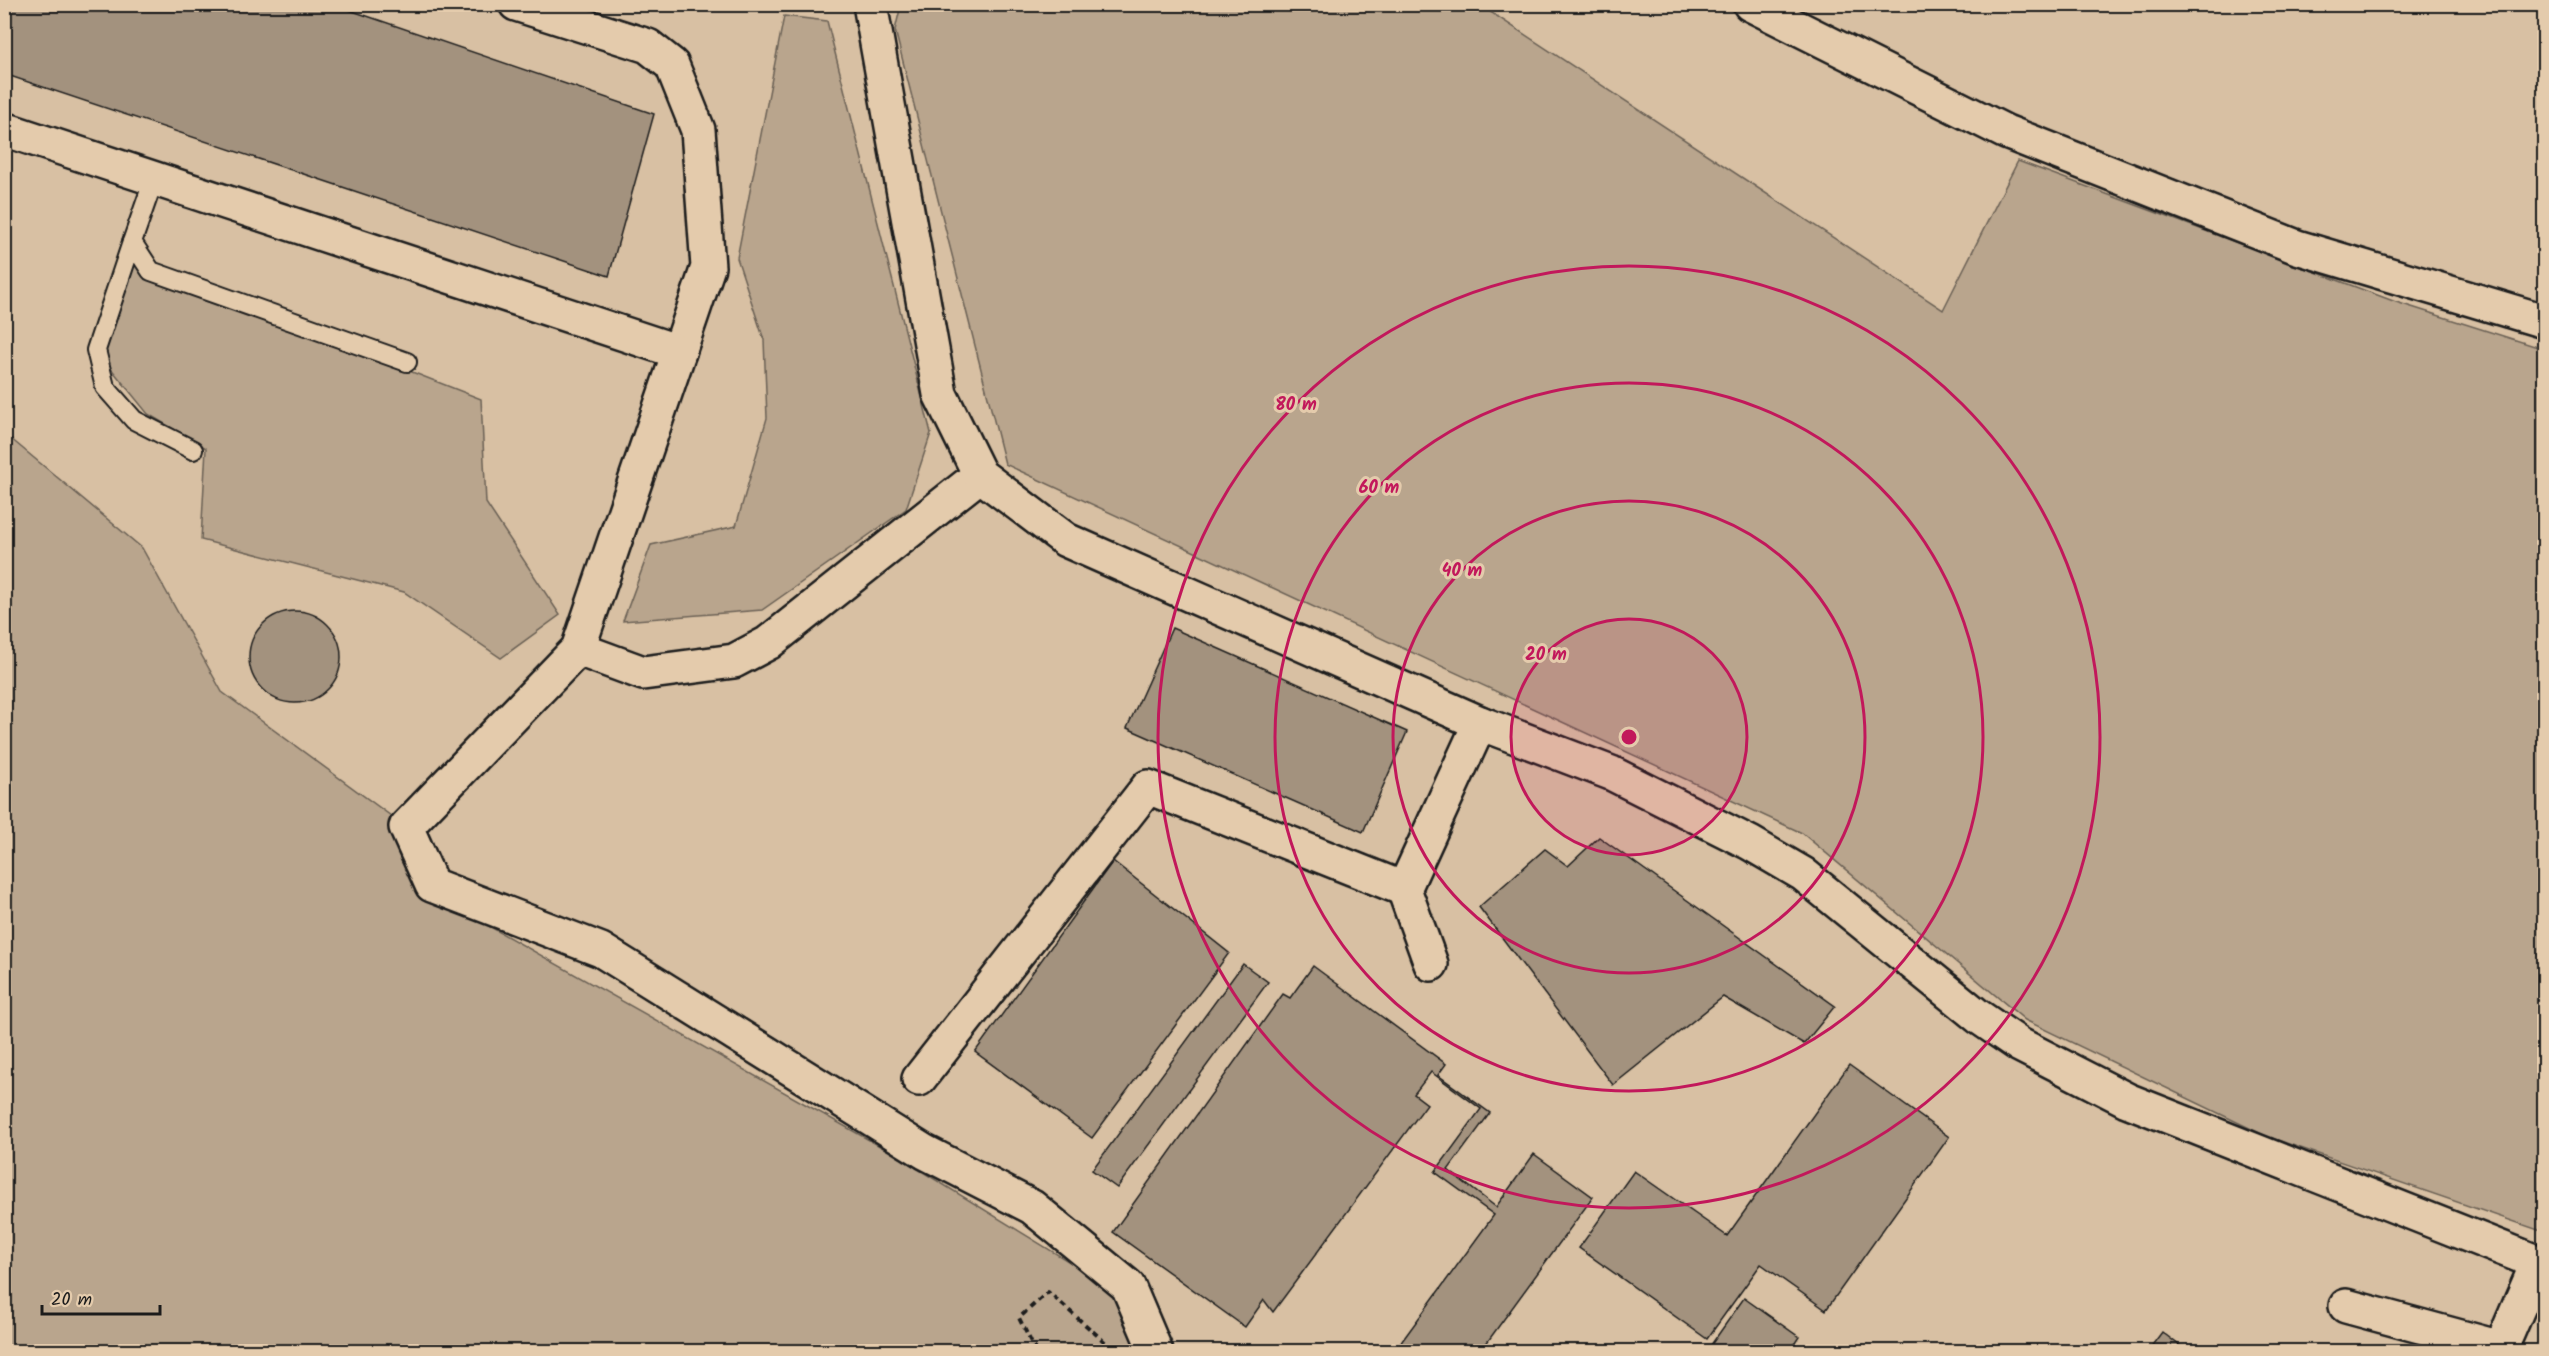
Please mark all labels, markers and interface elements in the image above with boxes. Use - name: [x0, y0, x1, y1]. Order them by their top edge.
- text: 80 m: [1275, 391, 1317, 420]
- text: 60 m: [1359, 474, 1400, 503]
- text: 40 m: [1442, 557, 1483, 586]
- text: 20 m: [1525, 641, 1567, 670]
- centre of rings: [1619, 727, 1639, 747]
- scale bar: [42, 1278, 160, 1316]
- text: 20 m: [51, 1286, 92, 1315]

